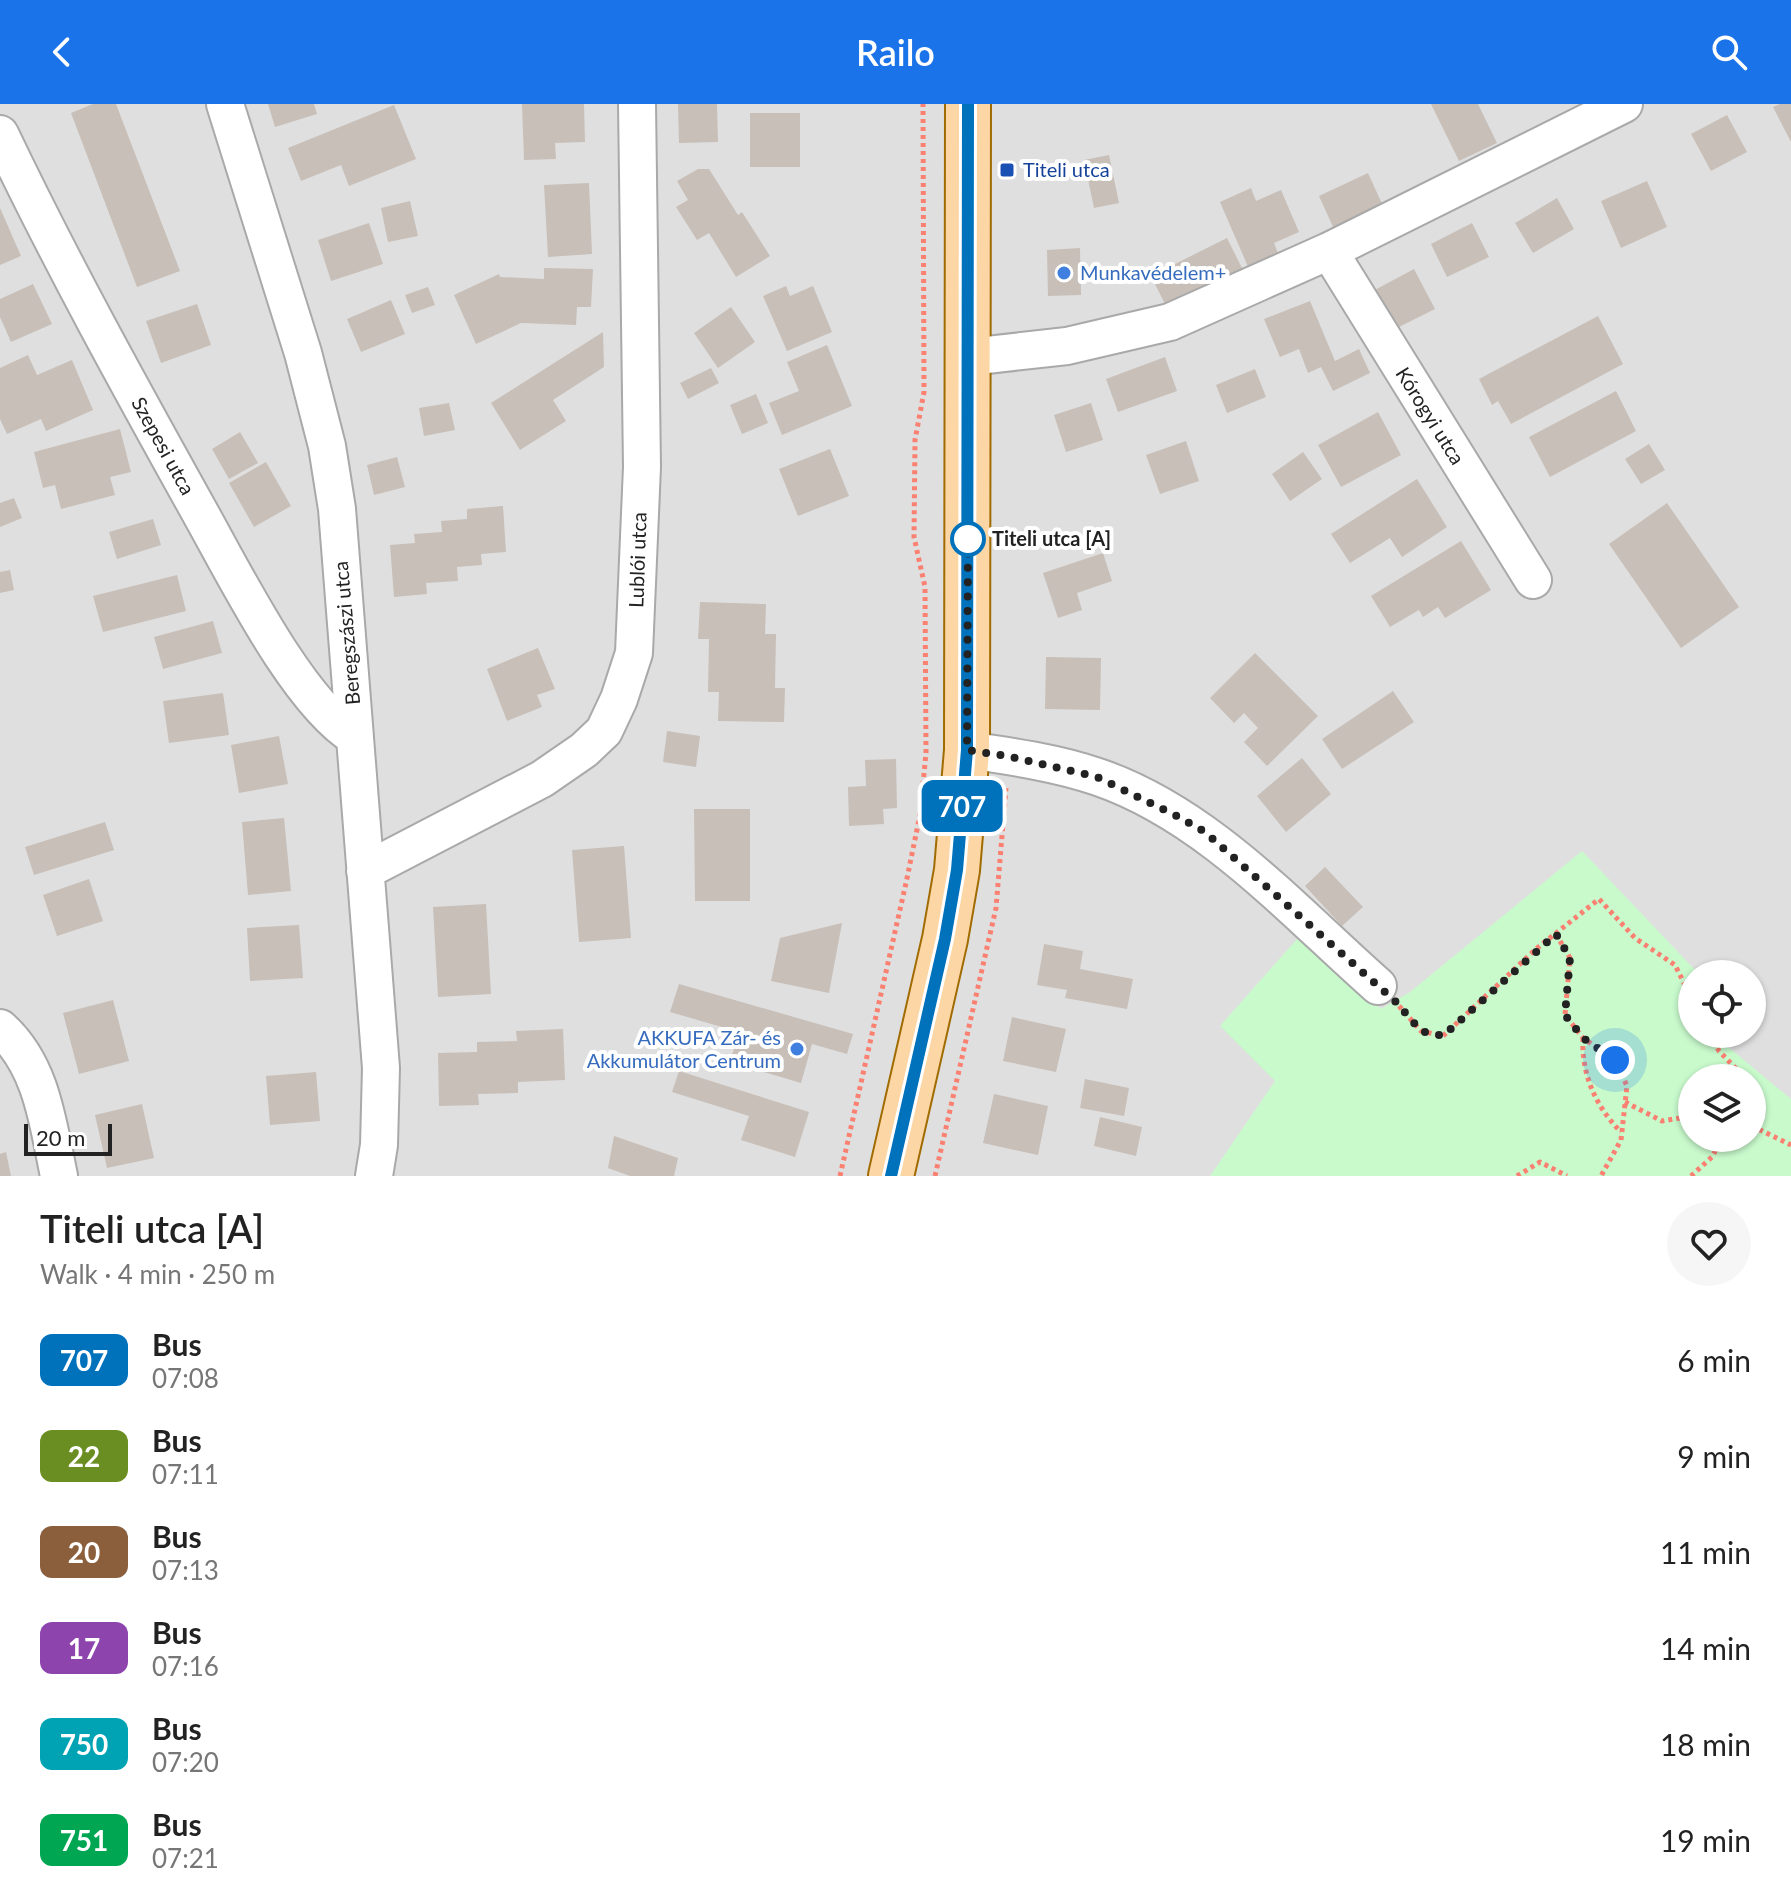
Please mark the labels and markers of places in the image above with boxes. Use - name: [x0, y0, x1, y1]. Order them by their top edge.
- place label: Titeli utca: [1023, 157, 1110, 181]
- marker: Titeli utca: [998, 161, 1016, 179]
- place label: Munkavédelem+: [1080, 260, 1226, 284]
- marker: Munkavédelem+: [1055, 264, 1073, 282]
- marker: Titeli utca [A]: [951, 522, 985, 556]
- place label: Titeli utca [A]: [992, 526, 1111, 550]
- place label: AKKUFA Zár- és Akkumulátor Centrum: [587, 1025, 781, 1072]
- marker: AKKUFA Zár- és Akkumulátor Centrum: [788, 1040, 806, 1058]

